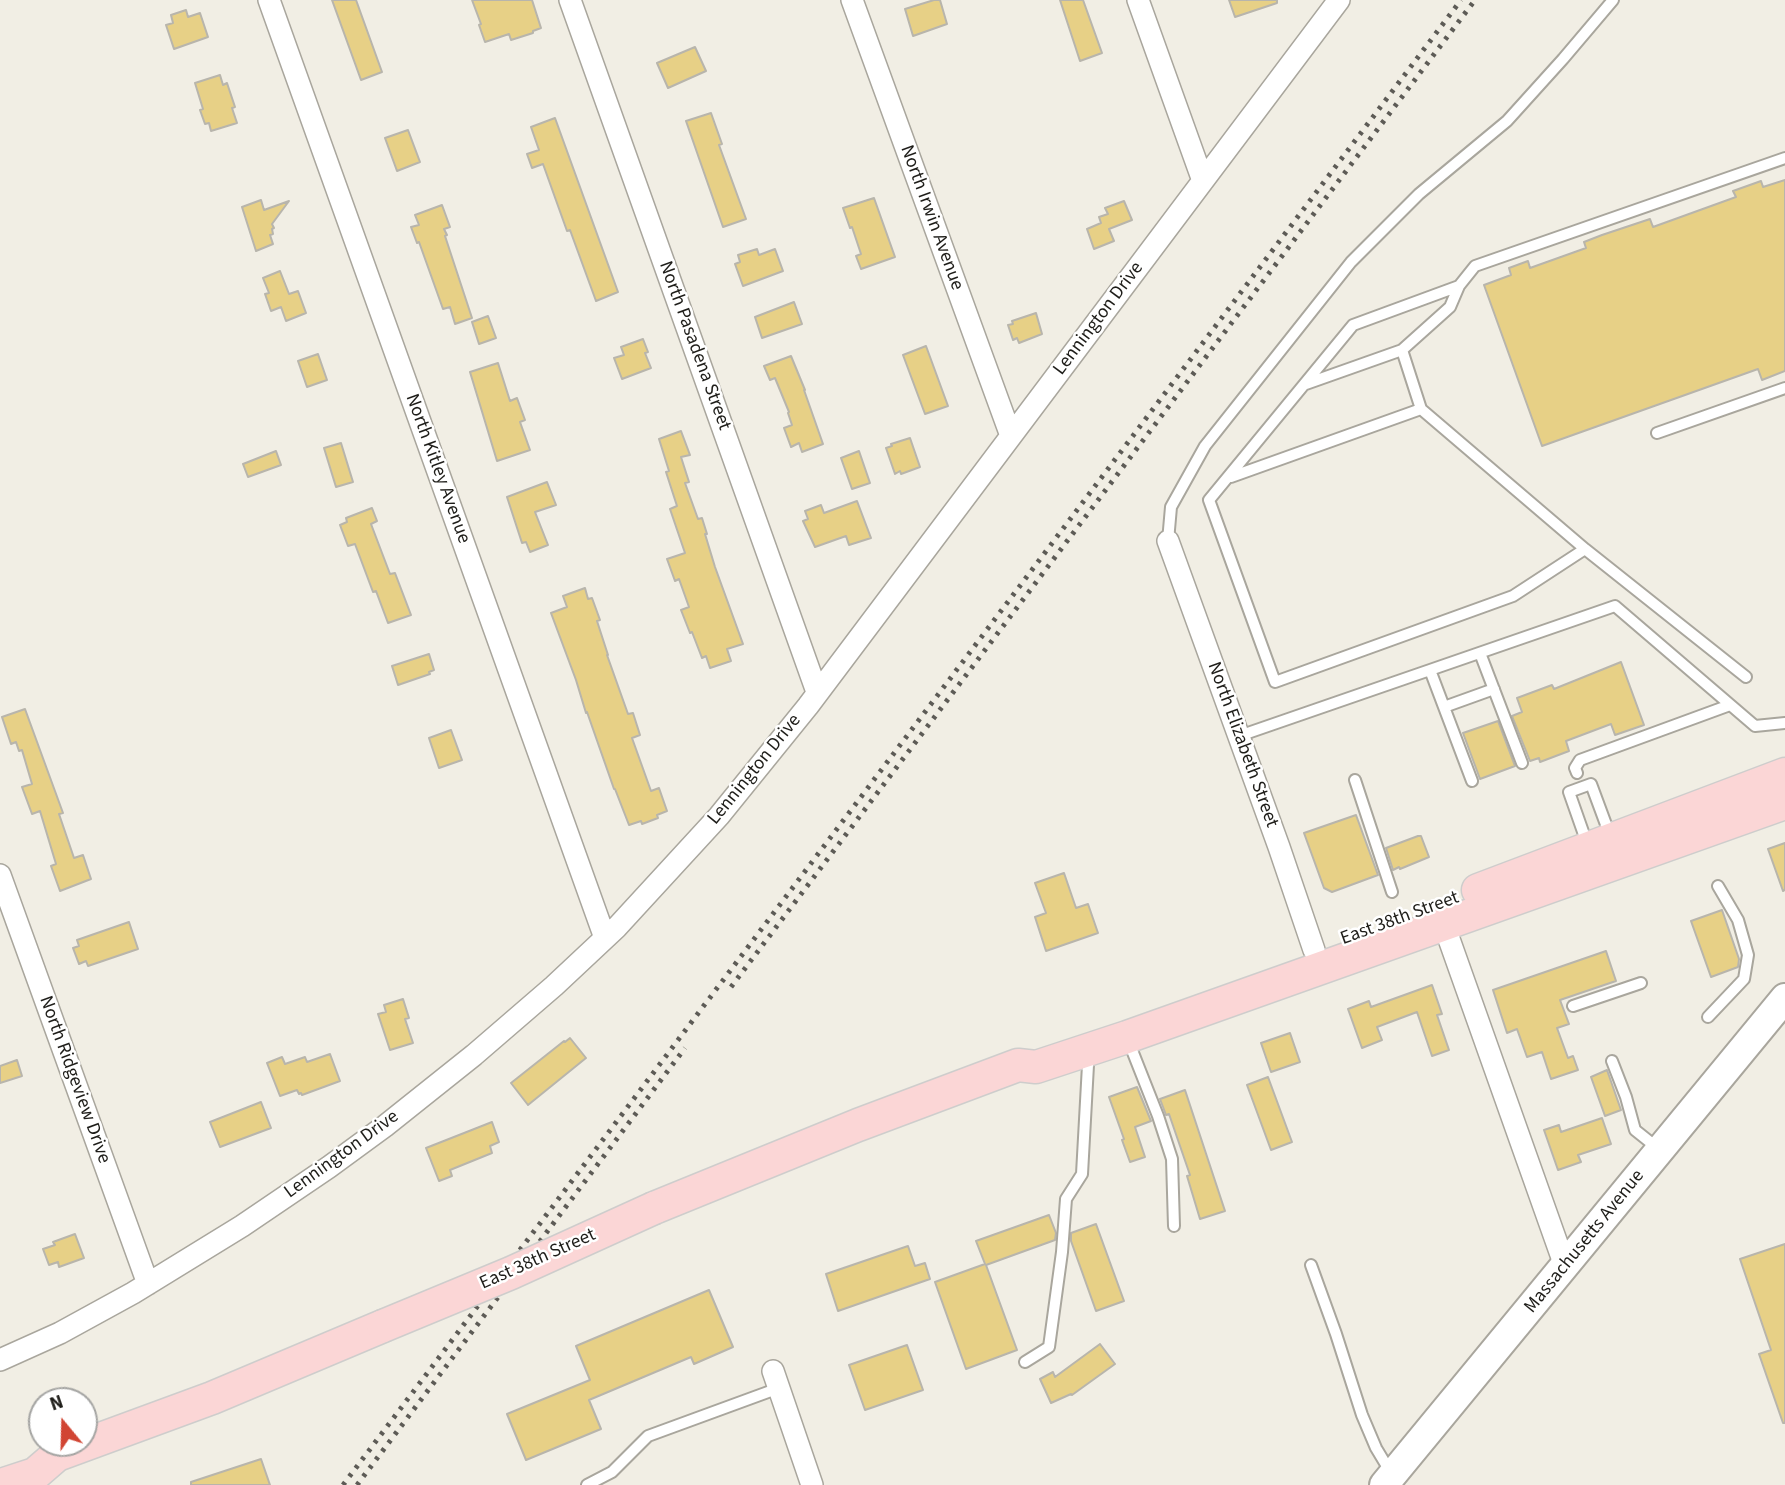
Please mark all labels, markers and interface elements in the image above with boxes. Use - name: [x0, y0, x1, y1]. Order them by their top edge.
- street label: North Irwin Avenue: [894, 142, 968, 294]
- street label: North Pasadena Street: [653, 258, 735, 434]
- street label: Lennington Drive: [1049, 258, 1149, 380]
- street label: North Kitley Avenue: [399, 391, 475, 547]
- street label: North Elizabeth Street: [1201, 659, 1283, 831]
- street label: Lennington Drive: [703, 710, 807, 830]
- street label: East 38th Street: [1338, 887, 1462, 951]
- street label: North Ridgeview Drive: [33, 993, 115, 1167]
- street label: Lennington Drive: [280, 1106, 404, 1204]
- street label: Massachusetts Avenue: [1520, 1166, 1650, 1318]
- street label: East 38th Street: [477, 1224, 599, 1296]
- north arrow: [28, 1387, 98, 1457]
- text: N: [46, 1389, 67, 1418]

